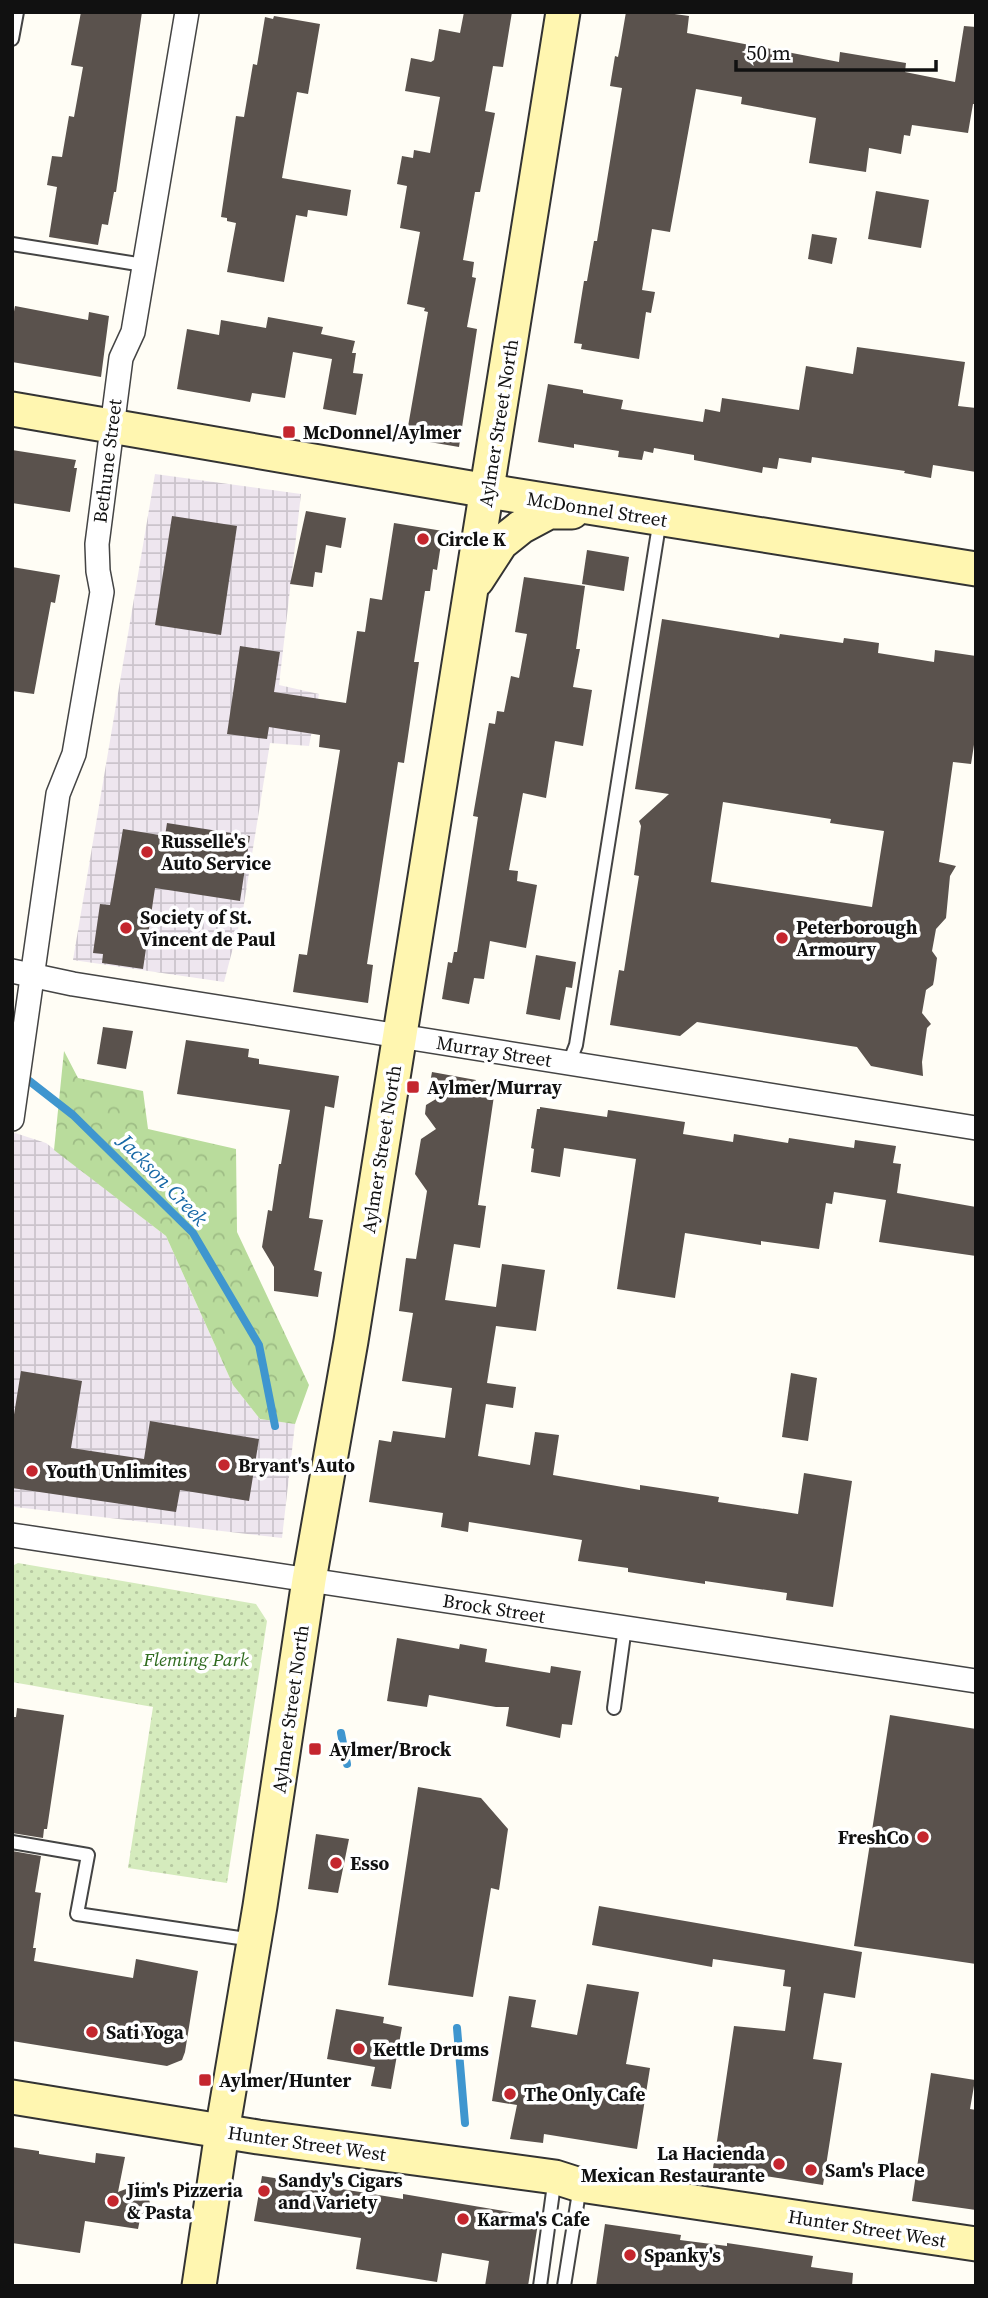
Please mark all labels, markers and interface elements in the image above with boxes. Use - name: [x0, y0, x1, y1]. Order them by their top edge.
- scale bar: [736, 28, 936, 72]
- text: 50 m: [746, 38, 791, 67]
- street label: Aylmer Street North: [472, 337, 524, 509]
- street label: Bethune Street: [86, 397, 128, 525]
- place label: McDonnel/Aylmer: [303, 419, 461, 445]
- marker: McDonnel/Aylmer: [281, 424, 297, 440]
- street label: McDonnel Street: [525, 485, 670, 533]
- place label: Circle K: [437, 526, 507, 552]
- marker: Circle K: [415, 531, 431, 547]
- place label: Russelle's Auto Service: [161, 828, 271, 876]
- marker: Russelle's Auto Service: [139, 844, 155, 860]
- place label: Society of St. Vincent de Paul: [140, 904, 276, 952]
- place label: Peterborough Armoury: [796, 914, 918, 962]
- marker: Society of St. Vincent de Paul: [118, 920, 134, 936]
- marker: Peterborough Armoury: [774, 930, 790, 946]
- street label: Murray Street: [434, 1029, 554, 1073]
- street label: Aylmer Street North: [355, 1063, 407, 1235]
- place label: Aylmer/Murray: [427, 1074, 563, 1100]
- marker: Aylmer/Murray: [405, 1079, 421, 1095]
- water label: Jackson Creek: [110, 1125, 215, 1232]
- place label: Bryant's Auto: [238, 1452, 355, 1478]
- marker: Bryant's Auto: [216, 1457, 232, 1473]
- place label: Youth Unlimites: [46, 1458, 187, 1484]
- marker: Youth Unlimites: [24, 1463, 40, 1479]
- street label: Brock Street: [441, 1587, 548, 1629]
- street label: Aylmer Street North: [265, 1623, 315, 1795]
- park label: Fleming Park: [142, 1646, 249, 1672]
- place label: Aylmer/Brock: [329, 1736, 452, 1762]
- marker: Aylmer/Brock: [307, 1741, 323, 1757]
- place label: FreshCo: [838, 1824, 909, 1850]
- marker: FreshCo: [915, 1829, 931, 1845]
- place label: Esso: [350, 1850, 390, 1876]
- marker: Esso: [328, 1855, 344, 1871]
- place label: Sati Yoga: [106, 2019, 185, 2045]
- marker: Sati Yoga: [84, 2024, 100, 2040]
- place label: Kettle Drums: [373, 2036, 489, 2062]
- marker: Kettle Drums: [351, 2041, 367, 2057]
- place label: Aylmer/Hunter: [219, 2067, 351, 2093]
- marker: Aylmer/Hunter: [197, 2072, 213, 2088]
- place label: The Only Cafe: [524, 2081, 646, 2107]
- marker: The Only Cafe: [502, 2086, 518, 2102]
- street label: Hunter Street West: [226, 2119, 389, 2167]
- place label: La Hacienda Mexican Restaurante: [581, 2140, 766, 2188]
- marker: La Hacienda Mexican Restaurante: [771, 2156, 787, 2172]
- place label: Sam's Place: [825, 2157, 925, 2183]
- marker: Sam's Place: [803, 2162, 819, 2178]
- place label: Sandy's Cigars and Variety: [278, 2167, 403, 2215]
- place label: Jim's Pizzeria & Pasta: [126, 2177, 244, 2225]
- marker: Sandy's Cigars and Variety: [256, 2183, 272, 2199]
- marker: Jim's Pizzeria & Pasta: [105, 2193, 121, 2209]
- street label: Hunter Street West: [786, 2203, 949, 2253]
- place label: Karma's Cafe: [477, 2206, 590, 2232]
- marker: Karma's Cafe: [455, 2211, 471, 2227]
- place label: Spanky's: [644, 2242, 721, 2268]
- marker: Spanky's: [622, 2247, 638, 2263]

